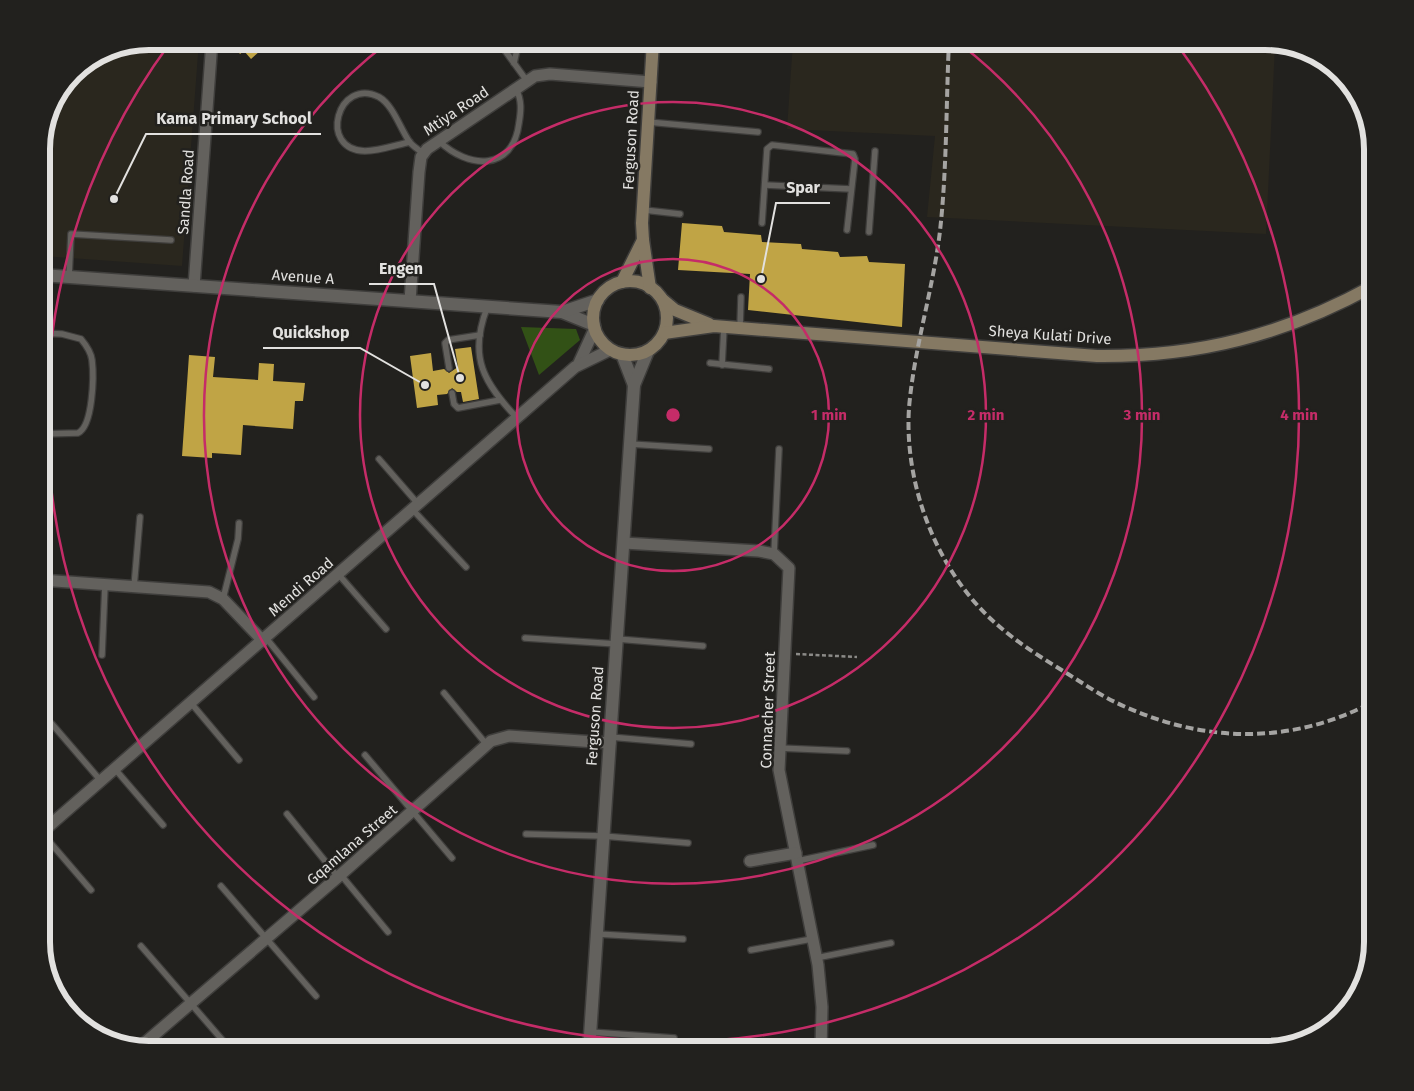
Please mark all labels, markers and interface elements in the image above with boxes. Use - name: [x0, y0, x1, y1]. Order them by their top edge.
- street label: Mtiya Road: [420, 83, 492, 139]
- street label: Ferguson Road: [619, 90, 643, 190]
- callout: Kama Primary School: [146, 103, 321, 134]
- text: Kama Primary School: [156, 109, 312, 128]
- street label: Sandla Road: [174, 149, 198, 235]
- callout: Spar: [776, 172, 830, 203]
- text: Spar: [786, 178, 820, 197]
- callout: Engen: [369, 253, 434, 284]
- text: Engen: [379, 259, 423, 278]
- street label: Avenue A: [271, 266, 335, 288]
- callout: Quickshop: [263, 317, 360, 348]
- street label: Sheya Kulati Drive: [988, 322, 1112, 348]
- text: Quickshop: [273, 323, 349, 342]
- centre of rings: [664, 406, 682, 424]
- text: 1 min: [811, 406, 847, 424]
- text: 2 min: [968, 406, 1004, 424]
- text: 3 min: [1123, 406, 1160, 424]
- text: 4 min: [1280, 406, 1318, 424]
- street label: Mendi Road: [265, 554, 337, 620]
- street label: Connacher Street: [757, 651, 779, 769]
- street label: Ferguson Road: [583, 665, 607, 767]
- street label: Gqamlana Street: [303, 801, 401, 889]

